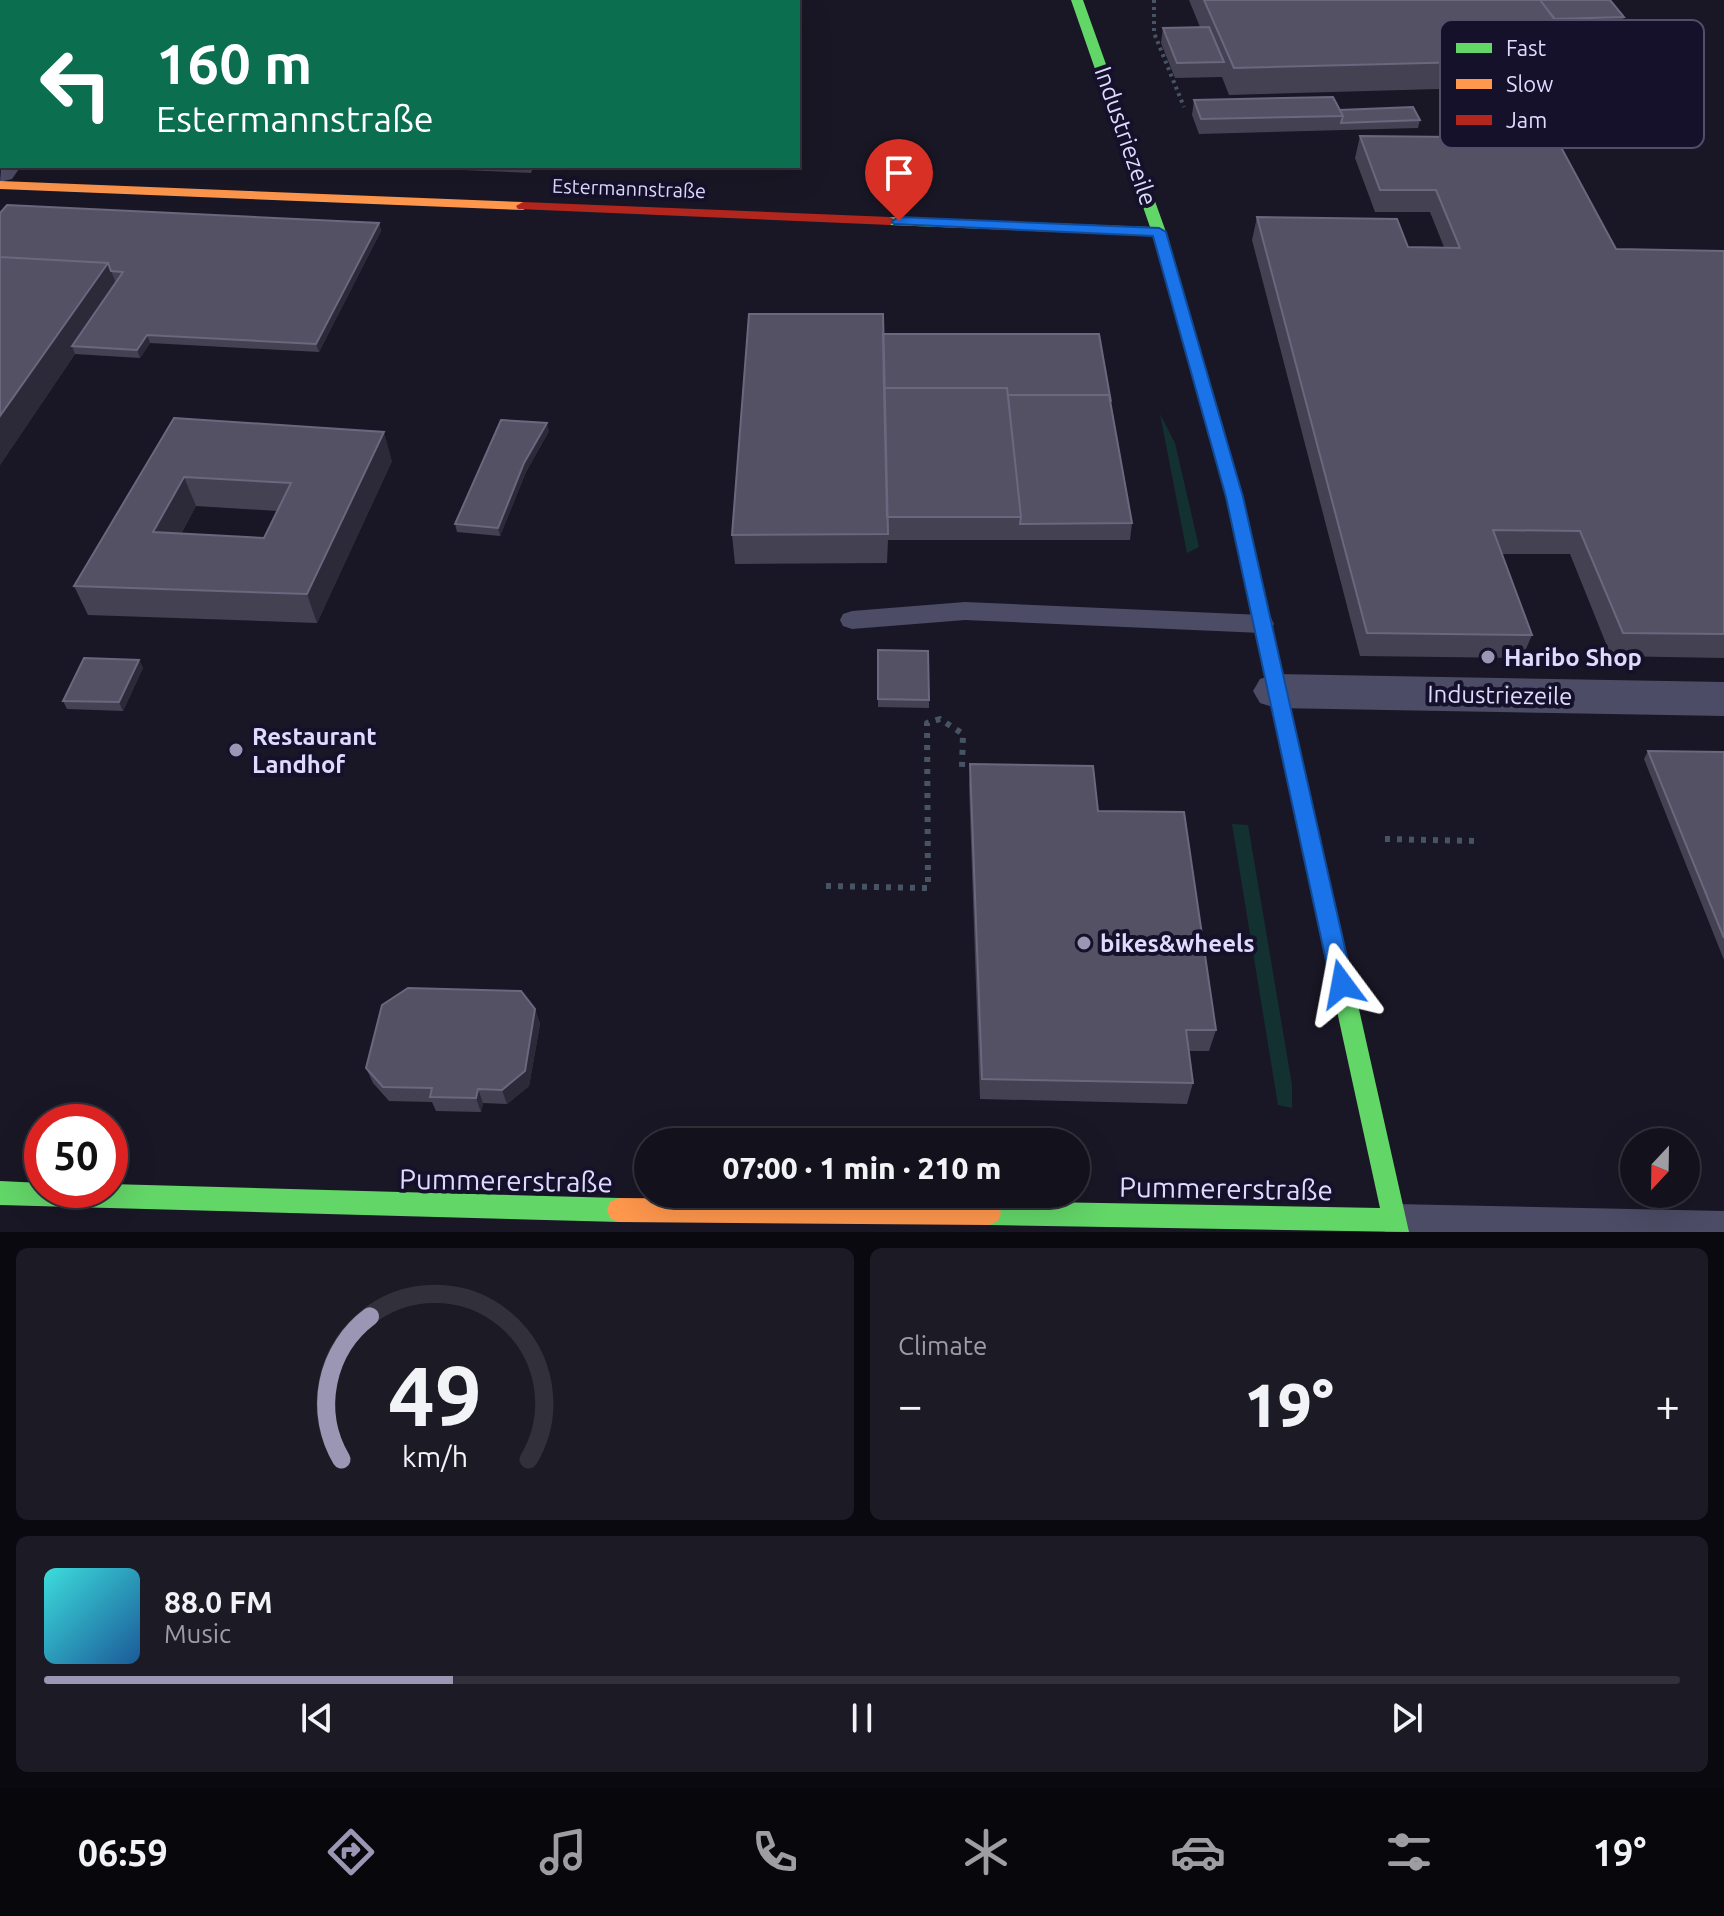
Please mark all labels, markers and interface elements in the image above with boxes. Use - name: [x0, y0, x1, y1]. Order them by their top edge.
- legend: [1440, 20, 1704, 148]
- icon: left: [24, 32, 128, 136]
- text: 160 m: [156, 32, 312, 95]
- text: Fast: [1506, 35, 1547, 60]
- street label: Industriezeile: [1090, 63, 1162, 209]
- text: Slow: [1506, 71, 1553, 96]
- text: Estermannstraße: [156, 98, 434, 139]
- text: Jam: [1506, 107, 1547, 132]
- pin: [865, 139, 933, 221]
- icon: arrive: [877, 151, 921, 195]
- street label: Estermannstraße: [552, 174, 706, 202]
- place label: Haribo Shop: [1504, 644, 1642, 671]
- marker: Haribo Shop: [1479, 648, 1497, 666]
- street label: Industriezeile: [1427, 680, 1573, 710]
- place label: Restaurant Landhof: [252, 723, 377, 778]
- marker: Restaurant Landhof: [227, 741, 245, 759]
- place label: bikes&wheels: [1100, 930, 1255, 957]
- marker: bikes&wheels: [1075, 934, 1093, 952]
- position arrow: [1300, 942, 1384, 1026]
- speed limit sign: 50: [24, 1104, 128, 1208]
- north arrow: [1620, 1128, 1700, 1208]
- map controls: [1620, 1128, 1700, 1208]
- text: 07:00 · 1 min · 210 m: [723, 1151, 1001, 1185]
- street label: Pummererstraße: [399, 1163, 613, 1197]
- street label: Pummererstraße: [1119, 1171, 1333, 1205]
- text: Climate: [898, 1331, 987, 1360]
- text: 49: [388, 1348, 482, 1442]
- text: 19°: [1244, 1371, 1334, 1438]
- text: −: [898, 1380, 923, 1429]
- text: +: [1655, 1380, 1680, 1429]
- text: km/h: [402, 1440, 468, 1472]
- text: 88.0 FM: [164, 1585, 273, 1619]
- text: Music: [164, 1619, 231, 1648]
- icon: previous: [295, 1696, 339, 1740]
- icon: pause: [840, 1696, 884, 1740]
- icon: next: [1385, 1696, 1429, 1740]
- icon: directions: [323, 1824, 379, 1880]
- icon: music: [535, 1824, 591, 1880]
- icon: phone: [747, 1824, 803, 1880]
- icon: climate: [958, 1824, 1014, 1880]
- icon: car: [1170, 1824, 1226, 1880]
- icon: filters: [1381, 1824, 1437, 1880]
- text: 06:59: [78, 1832, 168, 1873]
- text: 19°: [1593, 1832, 1646, 1873]

